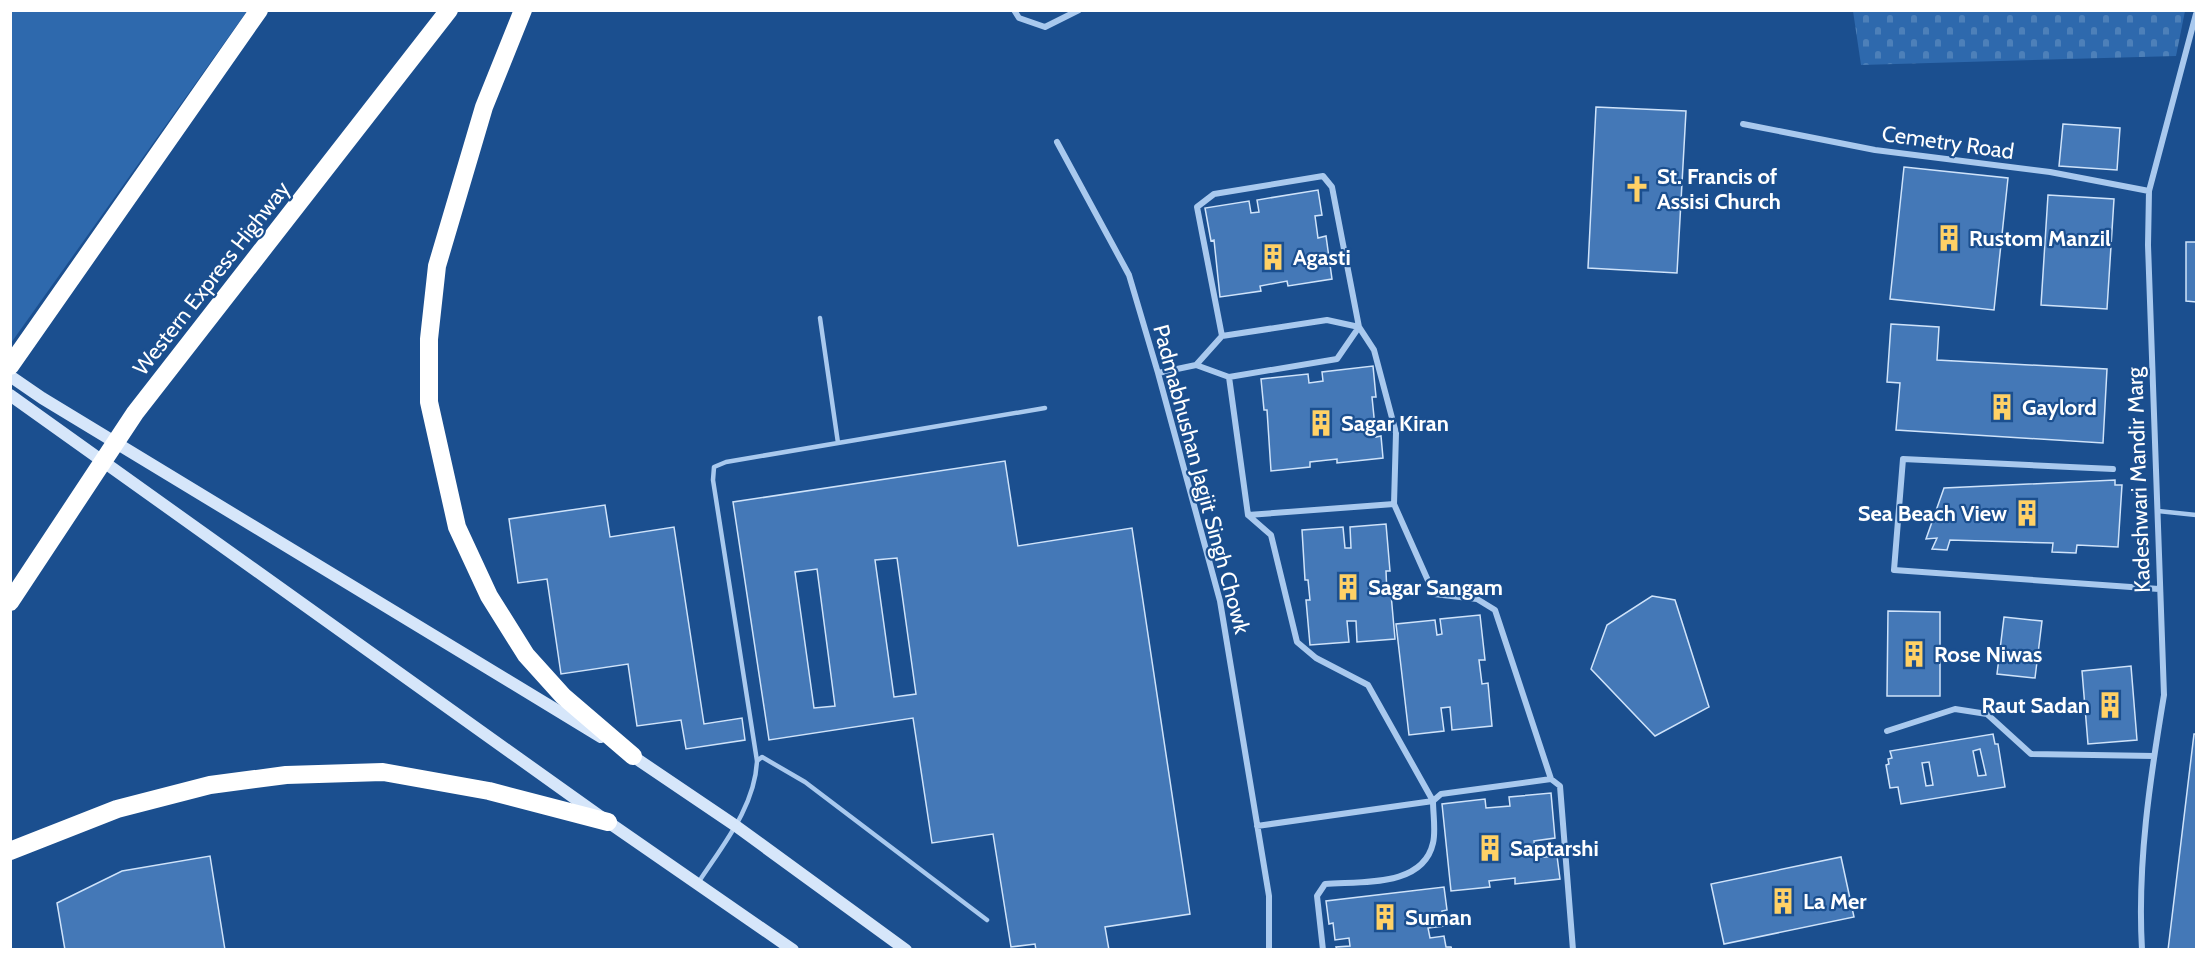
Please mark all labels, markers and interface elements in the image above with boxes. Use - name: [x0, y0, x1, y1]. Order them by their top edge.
- street label: Cemetry Road: [1880, 120, 2016, 165]
- place label: St. Francis of Assisi Church: [1657, 163, 1781, 215]
- church icon: St. Francis of Assisi Church: [1622, 174, 1652, 204]
- street label: Western Express Highway: [127, 176, 296, 381]
- building icon: Rustom Manzil: [1934, 223, 1964, 253]
- place label: Rustom Manzil: [1969, 225, 2111, 252]
- building icon: Agasti: [1258, 242, 1288, 272]
- place label: Agasti: [1293, 244, 1351, 271]
- street label: Padmabhushan Jagjit Singh Chowk: [1147, 321, 1256, 637]
- street label: Kadeshwari Mandir Marg: [2121, 366, 2156, 593]
- building icon: Gaylord: [1987, 392, 2017, 422]
- place label: Gaylord: [2022, 394, 2097, 421]
- building icon: Sagar Kiran: [1306, 408, 1336, 438]
- place label: Sagar Kiran: [1341, 410, 1449, 437]
- building icon: Sea Beach View: [2012, 498, 2042, 528]
- place label: Sea Beach View: [1858, 500, 2007, 527]
- building icon: Sagar Sangam: [1333, 572, 1363, 602]
- place label: Sagar Sangam: [1368, 574, 1503, 601]
- building icon: Rose Niwas: [1899, 639, 1929, 669]
- place label: Rose Niwas: [1934, 641, 2042, 668]
- building icon: Raut Sadan: [2095, 690, 2125, 720]
- place label: Raut Sadan: [1981, 692, 2090, 719]
- building icon: Saptarshi: [1475, 833, 1505, 863]
- place label: Saptarshi: [1510, 835, 1599, 862]
- building icon: La Mer: [1768, 886, 1798, 916]
- place label: La Mer: [1803, 888, 1867, 915]
- building icon: Suman: [1370, 902, 1400, 932]
- place label: Suman: [1405, 904, 1472, 931]

